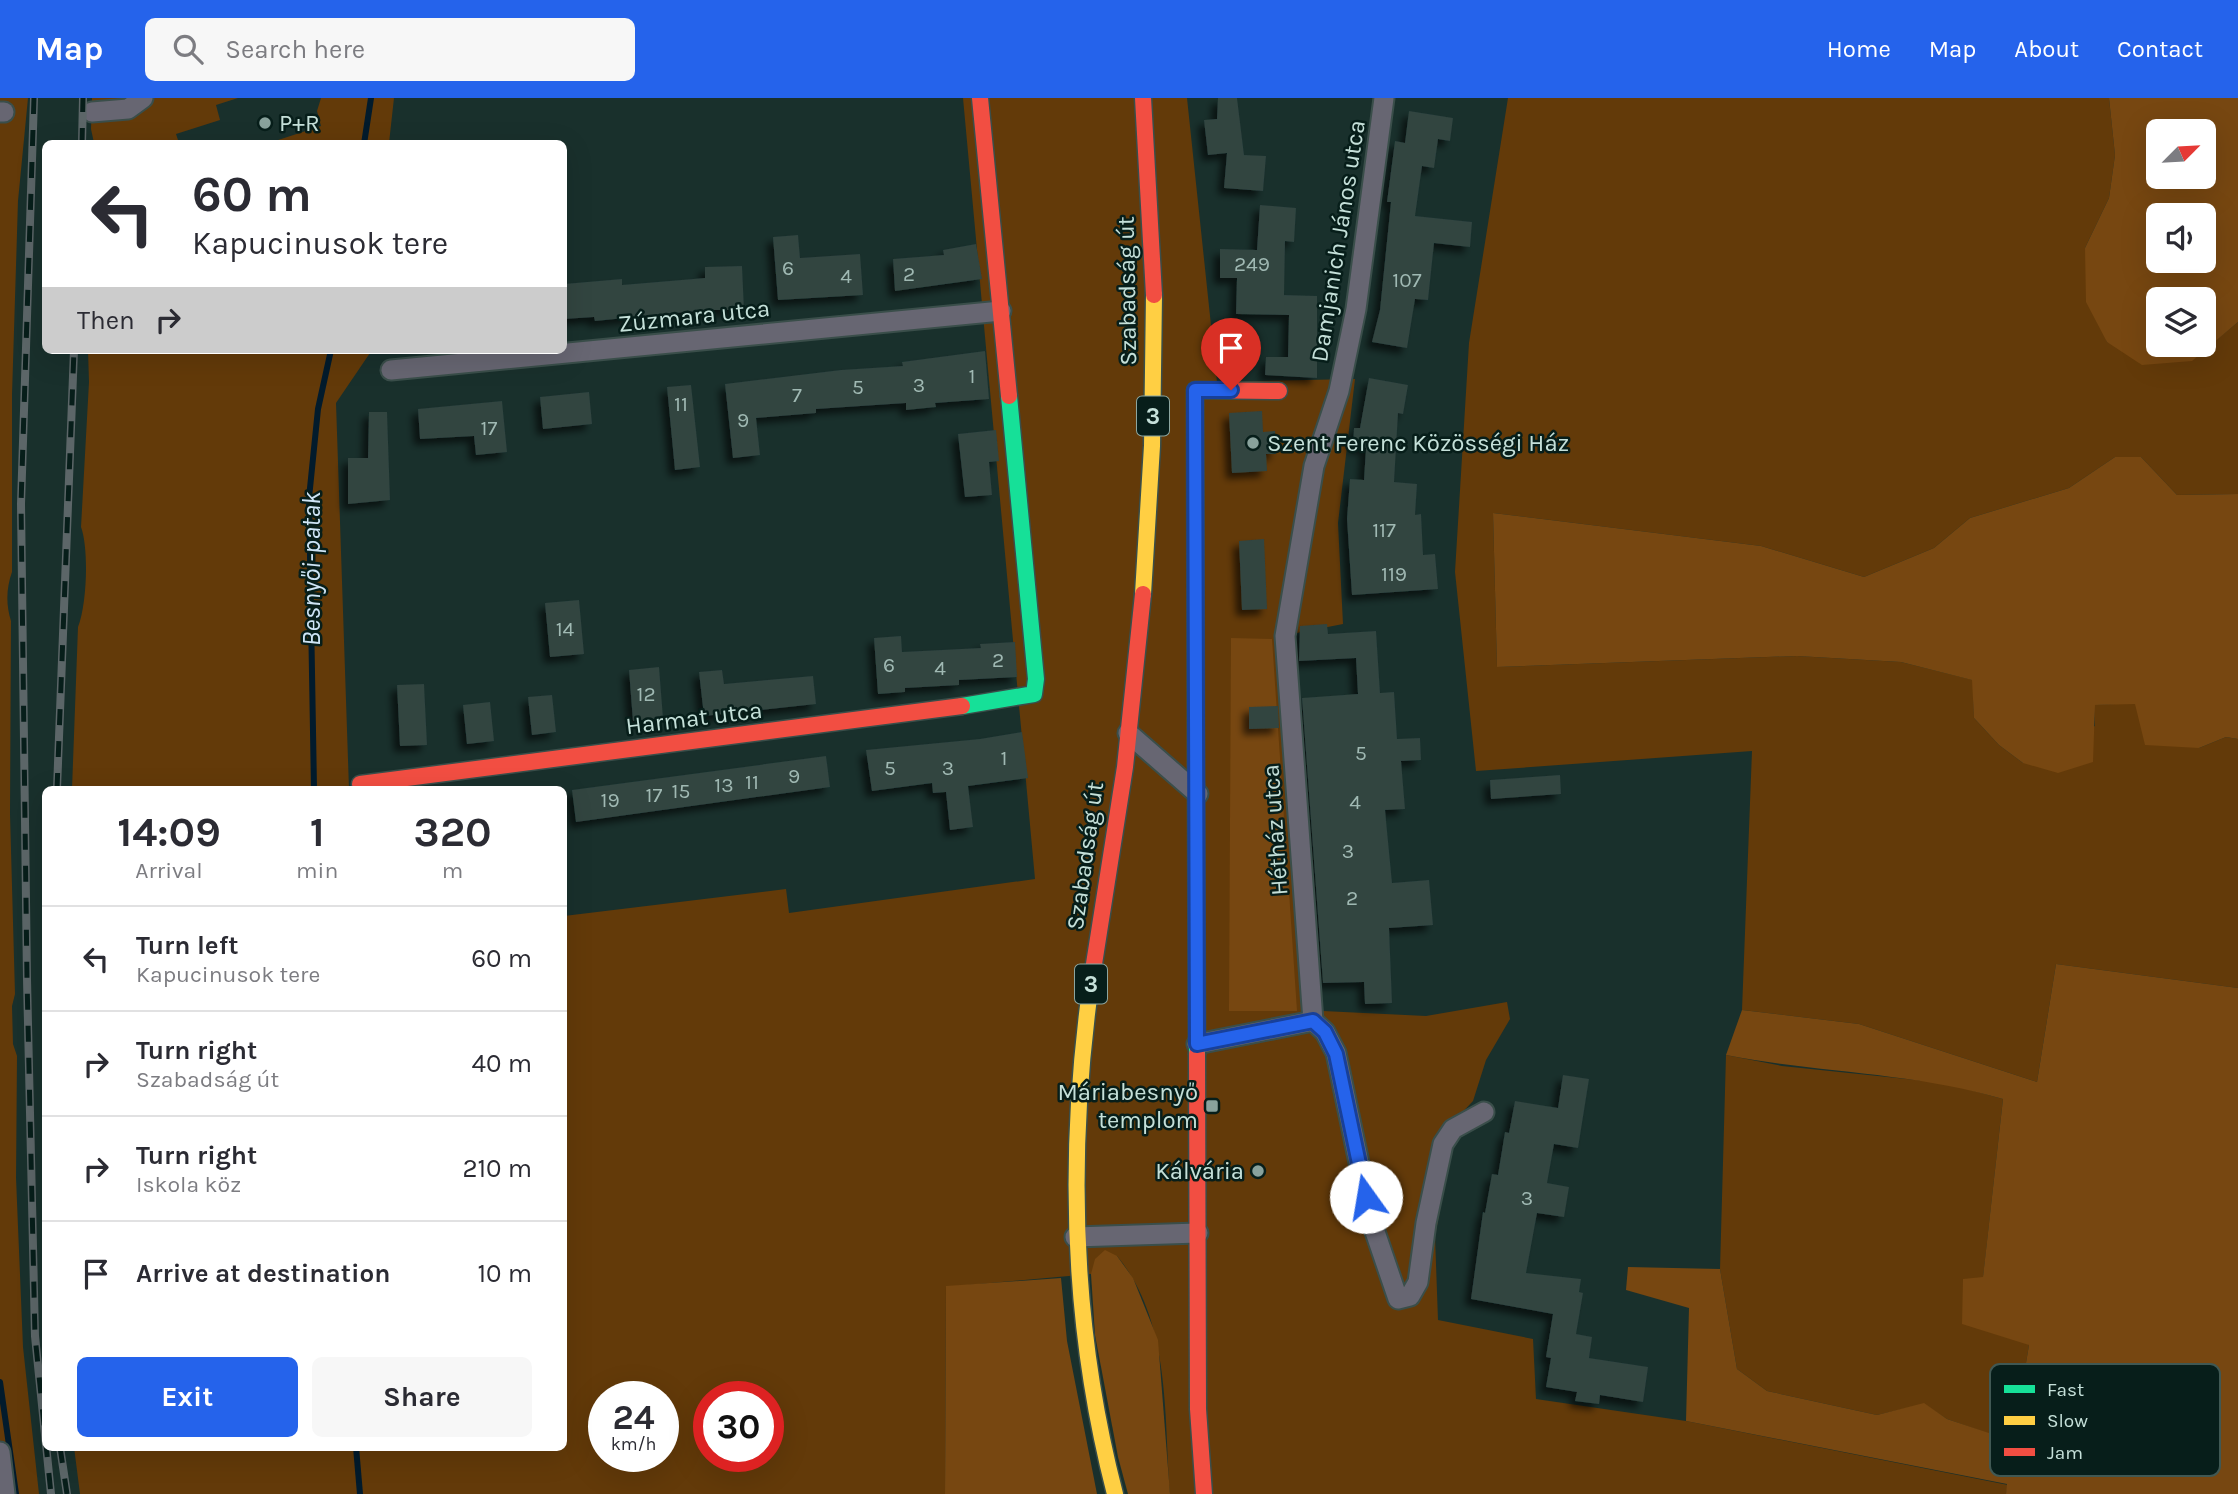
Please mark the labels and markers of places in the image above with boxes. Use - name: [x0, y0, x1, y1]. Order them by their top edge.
- place label: P+R: [279, 109, 320, 137]
- marker: P+R: [257, 115, 273, 131]
- pin: [1201, 318, 1261, 390]
- place label: Szent Ferenc Közösségi Ház: [1267, 429, 1569, 457]
- marker: Szent Ferenc Közösségi Ház: [1245, 435, 1261, 451]
- place label: Máriabesnyő templom: [1057, 1078, 1198, 1134]
- marker: Máriabesnyő templom: [1204, 1098, 1220, 1114]
- place label: Kálvária: [1155, 1157, 1244, 1185]
- marker: Kálvária: [1250, 1163, 1266, 1179]

